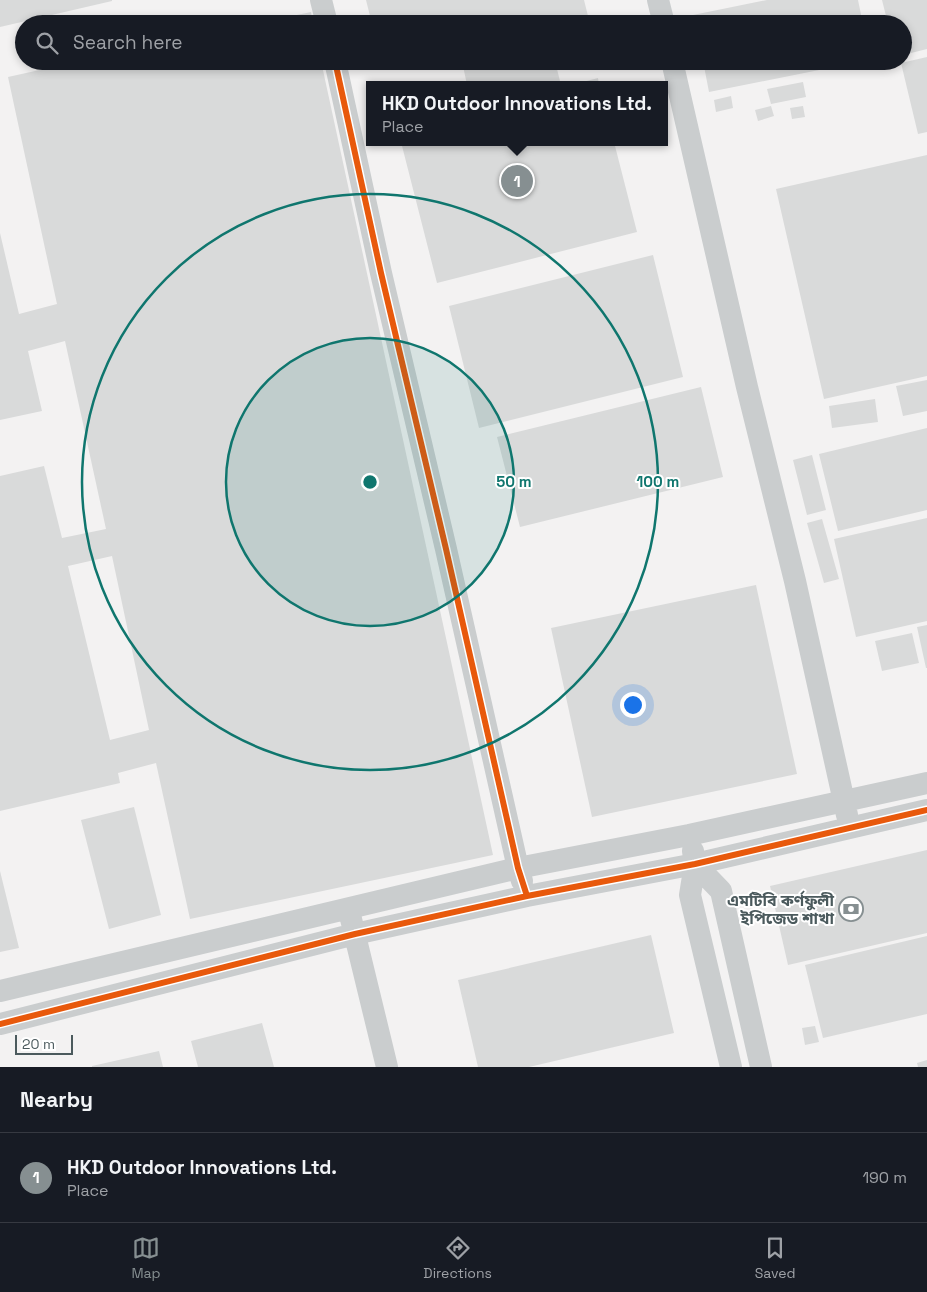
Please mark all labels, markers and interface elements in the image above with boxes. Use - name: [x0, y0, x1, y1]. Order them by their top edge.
- search box: [15, 15, 912, 70]
- icon: search: [33, 29, 61, 57]
- text: Search here: [73, 30, 183, 55]
- popup: [366, 81, 668, 146]
- text: HKD Outdoor Innovations Ltd.: [382, 91, 652, 116]
- text: Place: [382, 116, 424, 137]
- pin: 1: [501, 162, 533, 200]
- text: 50 m: [496, 472, 532, 491]
- text: 100 m: [637, 472, 679, 491]
- centre of rings: [361, 473, 379, 491]
- your location: [620, 692, 646, 718]
- place label: এমটিবি কর্ণফুলী ইপিজেড শাখা: [727, 890, 834, 929]
- bank icon: এমটিবি কর্ণফুলী ইপিজেড শাখা: [838, 896, 864, 922]
- scale bar: [15, 1032, 72, 1055]
- text: 20 m: [22, 1035, 55, 1053]
- text: Nearby: [20, 1086, 93, 1113]
- text: HKD Outdoor Innovations Ltd.: [67, 1155, 337, 1180]
- text: 1: [32, 1167, 40, 1188]
- text: 190 m: [862, 1167, 907, 1188]
- text: Place: [67, 1180, 109, 1201]
- tab: Map: [131, 1234, 161, 1282]
- tab: Directions: [423, 1234, 492, 1282]
- tab: Saved: [755, 1234, 796, 1282]

